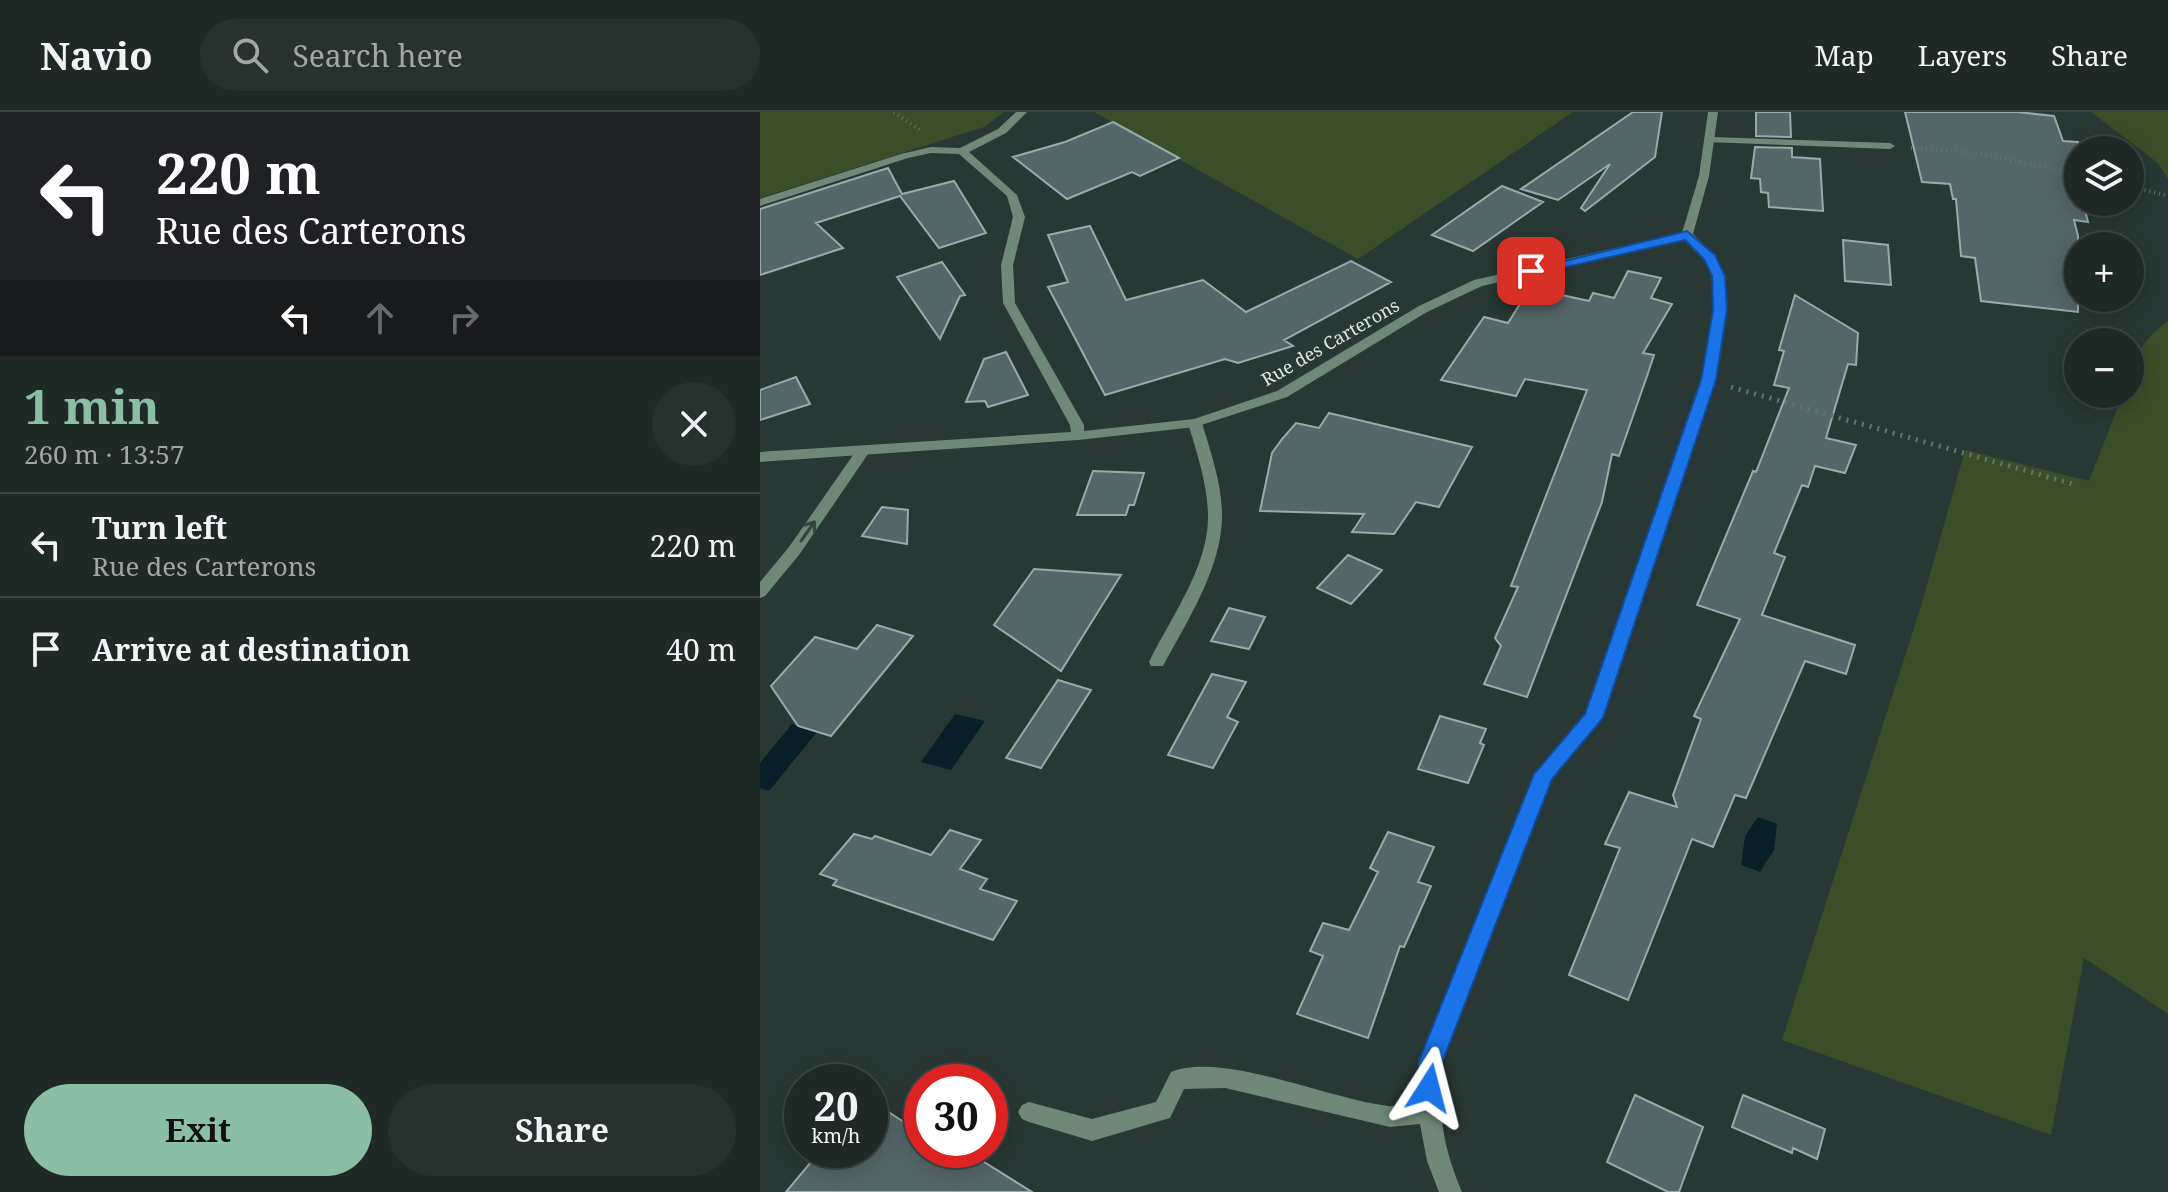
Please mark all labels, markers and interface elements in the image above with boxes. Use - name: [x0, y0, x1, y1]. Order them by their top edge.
- search box: [200, 19, 760, 91]
- text: Navio: [40, 29, 152, 81]
- icon: search: [228, 33, 272, 77]
- text: Search here: [292, 35, 463, 76]
- text: Map: [1815, 36, 1874, 74]
- text: Layers: [1918, 36, 2007, 74]
- text: Share: [2051, 36, 2128, 74]
- text: 220 m: [156, 134, 321, 210]
- map controls: [2064, 136, 2144, 408]
- button: layers: [2064, 136, 2144, 216]
- icon: left: [24, 144, 128, 248]
- text: Rue des Carterons: [156, 206, 467, 255]
- button: +: [2064, 232, 2144, 312]
- pin: [1497, 237, 1565, 305]
- icon: arrive: [1509, 249, 1553, 293]
- street label: Rue des Carterons: [1257, 293, 1403, 391]
- icon: left: [274, 296, 318, 340]
- icon: ahead: [358, 296, 402, 340]
- icon: right: [442, 296, 486, 340]
- button: −: [2064, 328, 2144, 408]
- text: 1 min: [24, 373, 160, 438]
- button: close: [652, 382, 736, 466]
- text: 260 m · 13:57: [24, 436, 185, 472]
- text: Turn left: [92, 507, 227, 548]
- one-way arrow: [800, 520, 816, 542]
- icon: left: [24, 523, 68, 567]
- text: 220 m: [650, 525, 736, 566]
- text: Rue des Carterons: [92, 548, 316, 584]
- icon: arrive: [24, 627, 68, 671]
- text: Arrive at destination: [92, 629, 411, 670]
- text: 40 m: [666, 629, 736, 670]
- position arrow: [1387, 1046, 1471, 1130]
- speed limit sign: 30: [904, 1064, 1008, 1168]
- text: 20: [813, 1078, 859, 1133]
- button: Exit: [24, 1084, 372, 1176]
- button: Share: [388, 1084, 736, 1176]
- text: km/h: [811, 1122, 861, 1149]

